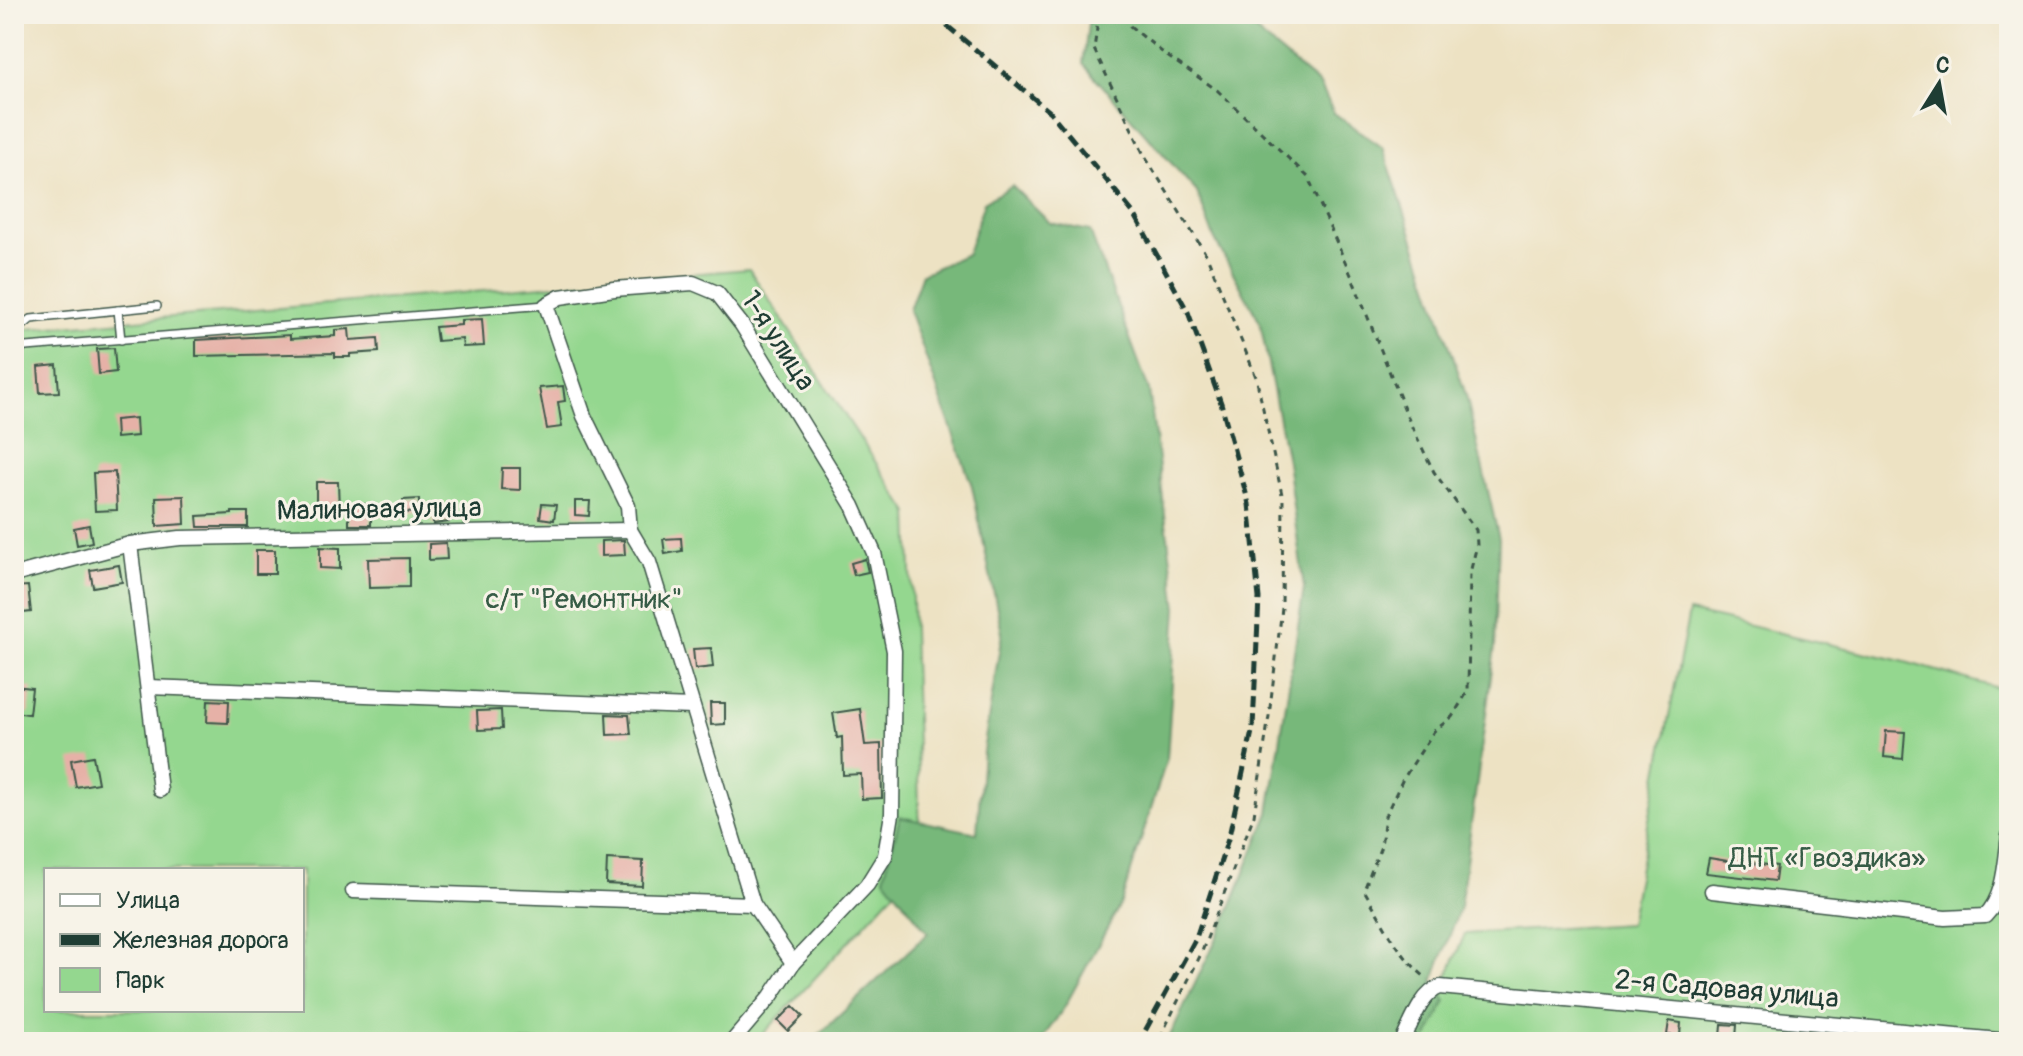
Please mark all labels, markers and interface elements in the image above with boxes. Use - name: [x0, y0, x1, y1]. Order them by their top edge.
- north arrow: [1899, 44, 1979, 124]
- text: С: [1933, 50, 1952, 80]
- street label: 1-я улица: [733, 284, 823, 397]
- street label: Малиновая улица: [276, 490, 482, 529]
- park label: с/т "Ремонтник": [485, 582, 683, 617]
- park label: ДНТ «Гвоздика»: [1728, 841, 1925, 876]
- legend: [44, 868, 304, 1012]
- text: Улица: [116, 886, 180, 915]
- text: Железная дорога: [112, 926, 289, 955]
- street label: 2-я Садовая улица: [1613, 962, 1840, 1017]
- text: Парк: [116, 966, 165, 995]

